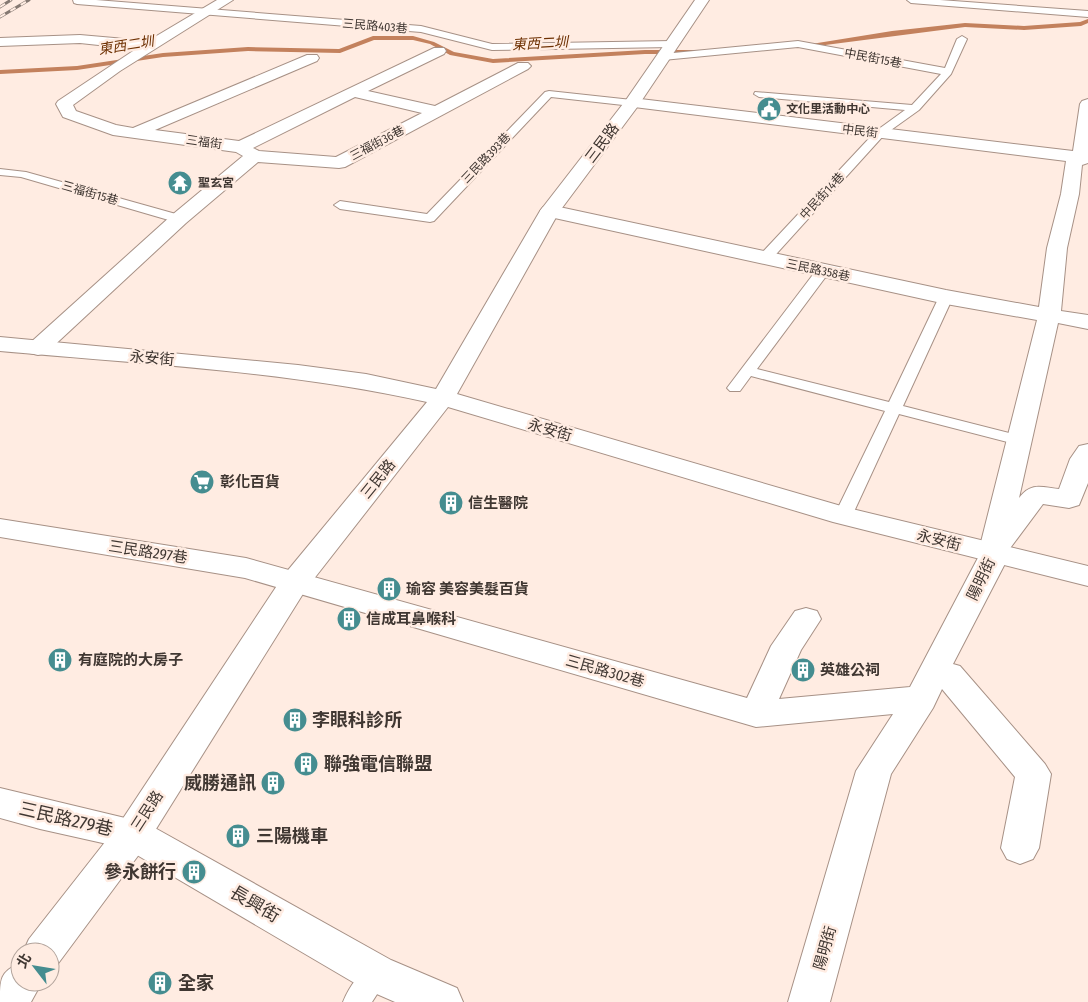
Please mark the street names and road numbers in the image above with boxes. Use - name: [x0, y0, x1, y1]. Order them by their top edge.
- street label: 三民路403巷: [342, 16, 408, 36]
- street label: 中民街15巷: [843, 46, 903, 70]
- street label: 三民路: [581, 120, 623, 166]
- street label: 中民街: [841, 122, 879, 140]
- street label: 三福街36巷: [348, 123, 406, 163]
- street label: 三民路393巷: [459, 130, 513, 186]
- street label: 三福街: [185, 133, 223, 151]
- street label: 中民街14巷: [797, 170, 847, 222]
- street label: 三福街15巷: [60, 178, 120, 208]
- street label: 三民路358巷: [785, 256, 851, 284]
- street label: 永安街: [129, 347, 175, 369]
- street label: 永安街: [526, 415, 574, 445]
- street label: 三民路: [357, 456, 399, 502]
- street label: 永安街: [915, 526, 963, 554]
- street label: 三民路297巷: [107, 537, 189, 567]
- street label: 陽明街: [963, 555, 999, 603]
- street label: 三民路302巷: [564, 651, 646, 691]
- street label: 三民路: [127, 787, 167, 835]
- street label: 三民路279巷: [17, 798, 115, 840]
- street label: 長興街: [226, 881, 284, 927]
- street label: 陽明街: [810, 924, 840, 972]

